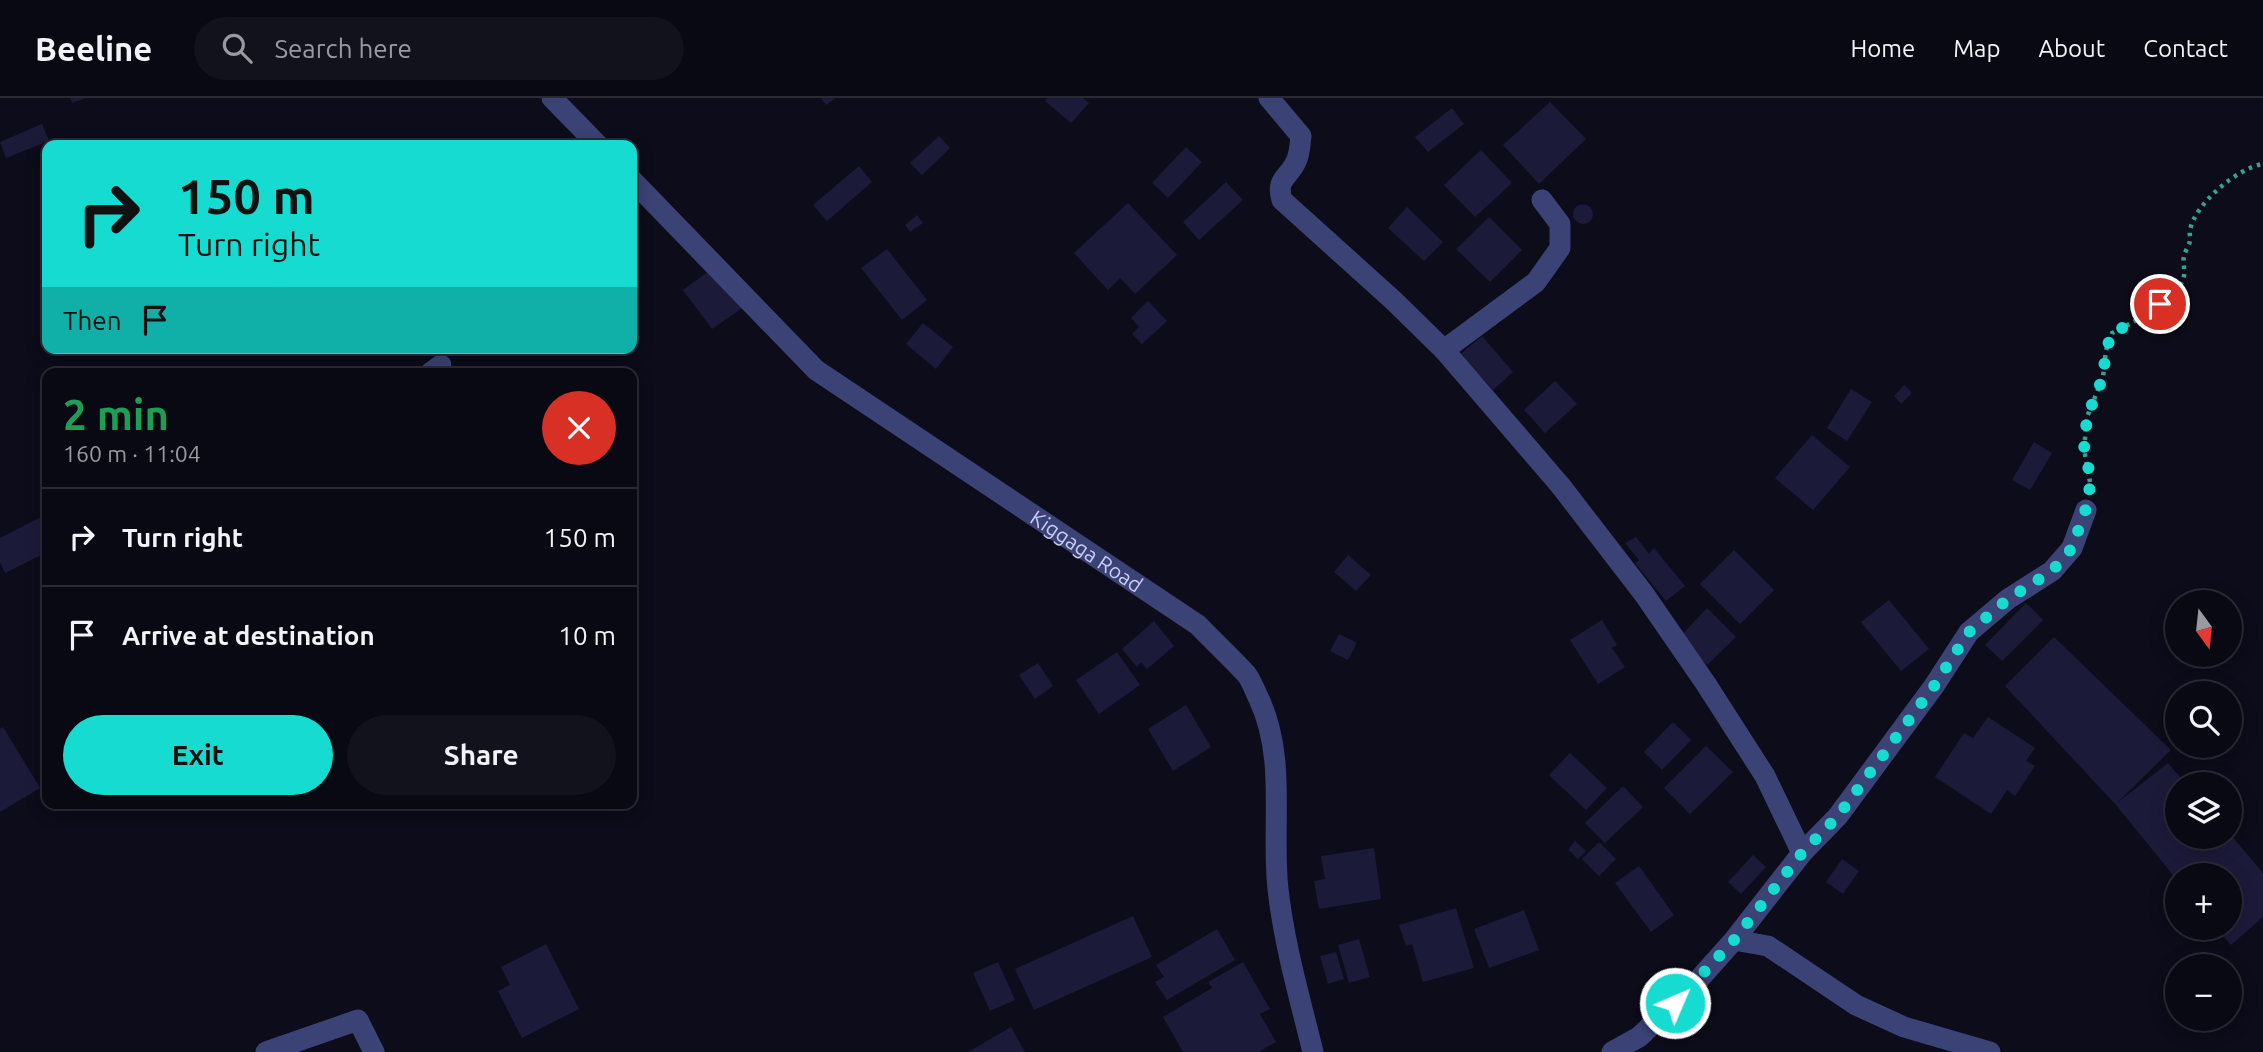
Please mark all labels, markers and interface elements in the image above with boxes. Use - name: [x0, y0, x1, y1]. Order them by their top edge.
- search box: [194, 17, 684, 80]
- icon: search: [218, 29, 256, 67]
- text: Beeline: [35, 30, 152, 67]
- text: Search here: [274, 34, 412, 63]
- text: Home: [1850, 35, 1915, 62]
- text: Map: [1953, 35, 2000, 62]
- text: About: [2038, 35, 2105, 62]
- text: Contact: [2143, 35, 2228, 62]
- icon: right: [63, 168, 154, 259]
- text: 150 m: [178, 168, 315, 223]
- text: Turn right: [178, 226, 320, 262]
- pin: [2130, 274, 2190, 334]
- icon: arrive: [2141, 285, 2179, 323]
- icon: arrive: [136, 301, 174, 339]
- text: Then: [63, 306, 122, 335]
- text: 2 min: [63, 391, 169, 438]
- button: close: [542, 391, 616, 465]
- text: 160 m · 11:04: [63, 441, 201, 466]
- street label: Kiggaga Road: [1026, 505, 1147, 597]
- icon: right: [63, 518, 101, 556]
- text: Turn right: [122, 523, 243, 552]
- text: 150 m: [544, 523, 616, 552]
- north arrow: [2165, 590, 2242, 667]
- map controls: [2165, 590, 2242, 1031]
- icon: arrive: [63, 616, 101, 654]
- text: Arrive at destination: [122, 621, 375, 650]
- text: 10 m: [558, 621, 616, 650]
- button: search: [2165, 681, 2242, 758]
- button: Exit: [63, 715, 333, 795]
- button: Share: [347, 715, 616, 795]
- button: layers: [2165, 772, 2242, 849]
- button: +: [2165, 863, 2242, 940]
- button: −: [2165, 954, 2242, 1031]
- position arrow: [1638, 966, 1712, 1040]

